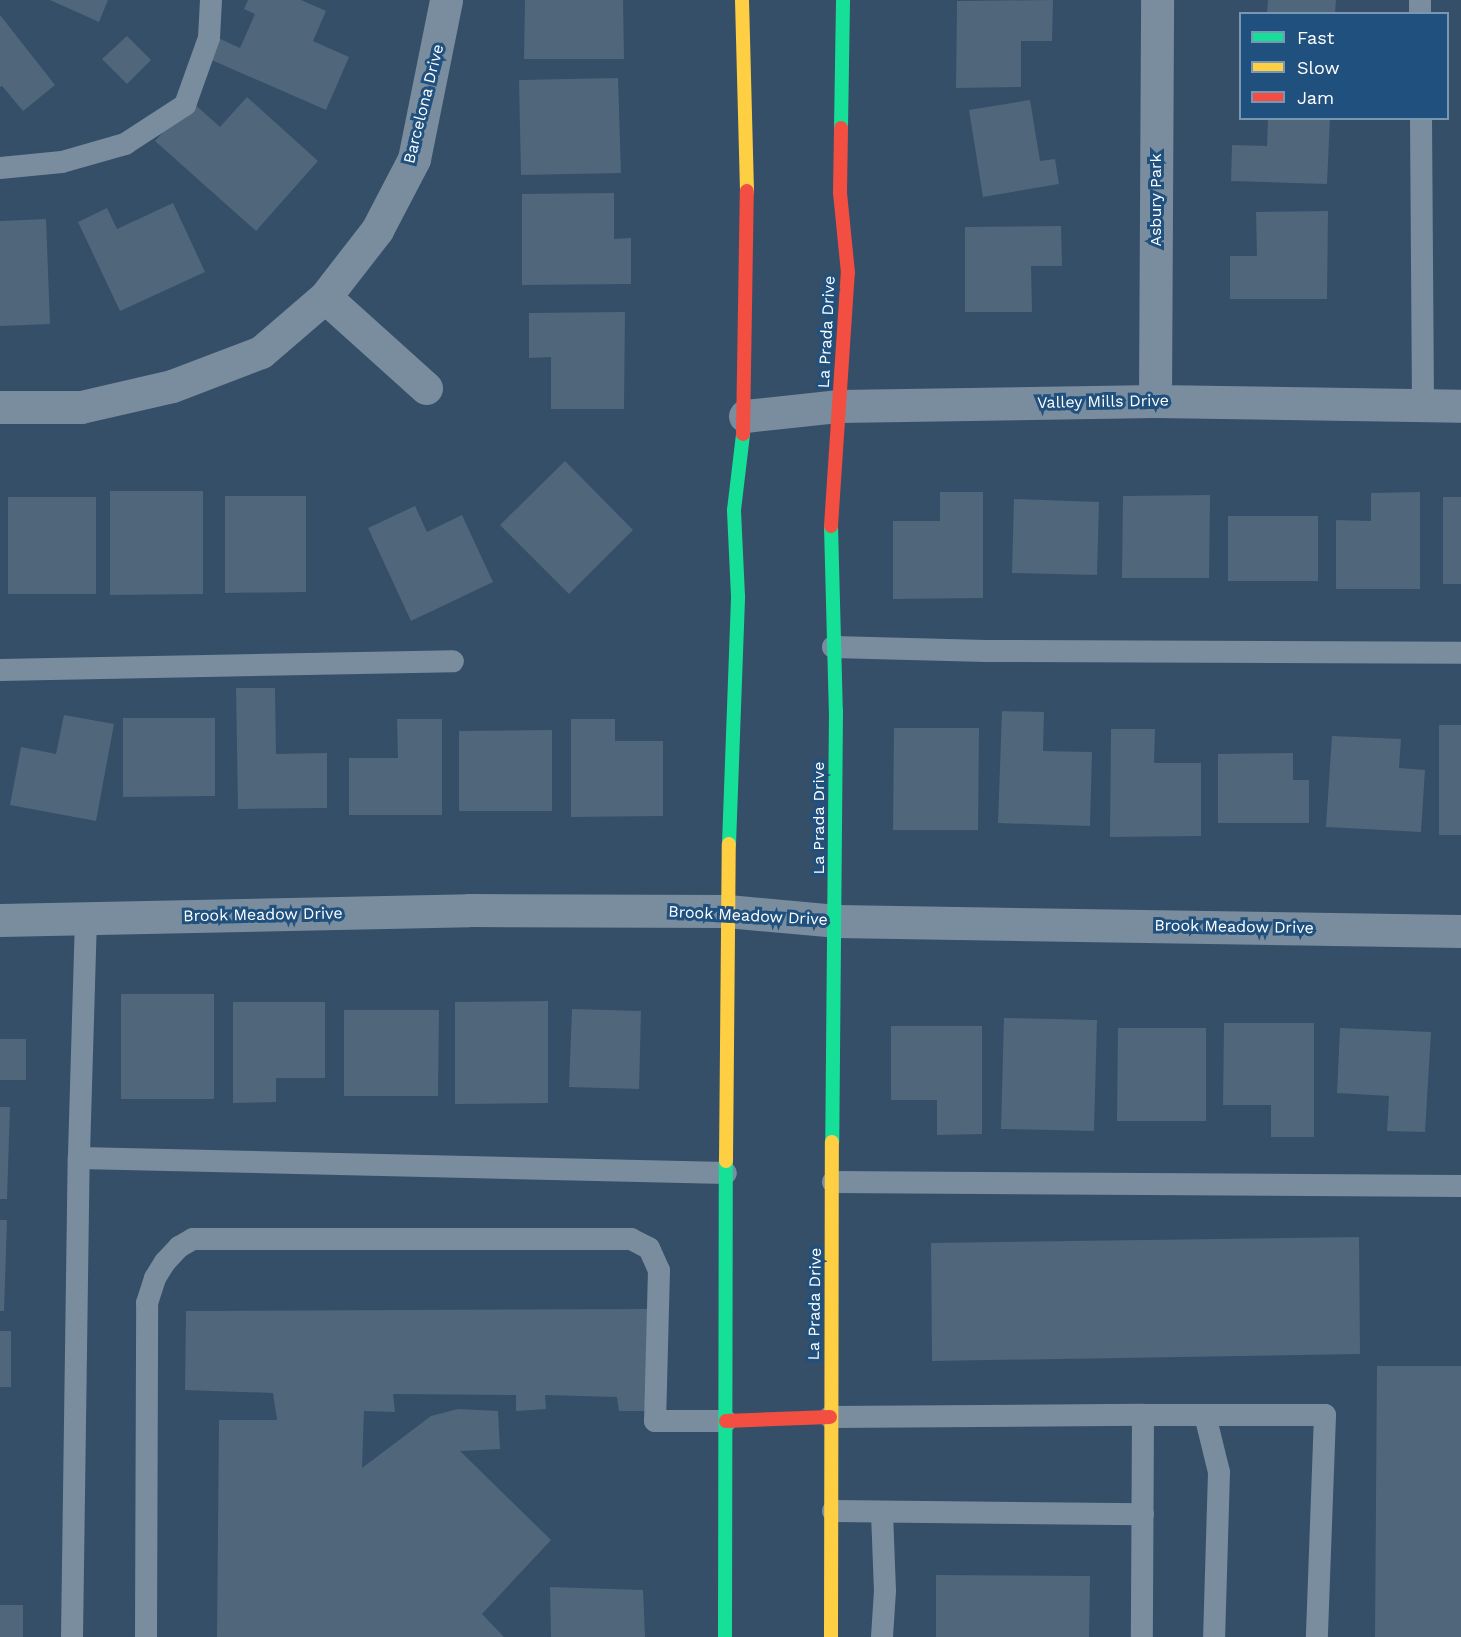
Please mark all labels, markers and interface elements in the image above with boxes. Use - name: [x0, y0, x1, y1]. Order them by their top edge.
- legend: [1239, 12, 1449, 120]
- text: Fast: [1297, 27, 1334, 48]
- street label: Barcelona Drive: [400, 42, 448, 166]
- text: Slow: [1297, 57, 1340, 78]
- text: Jam: [1297, 87, 1334, 108]
- street label: Asbury Park: [1146, 153, 1166, 247]
- street label: La Prada Drive: [814, 275, 840, 389]
- street label: Valley Mills Drive: [1037, 391, 1169, 413]
- street label: La Prada Drive: [809, 761, 829, 875]
- street label: Brook Meadow Drive: [667, 902, 829, 930]
- street label: Brook Meadow Drive: [183, 904, 343, 926]
- street label: Brook Meadow Drive: [1154, 916, 1314, 938]
- street label: La Prada Drive: [804, 1247, 826, 1361]

